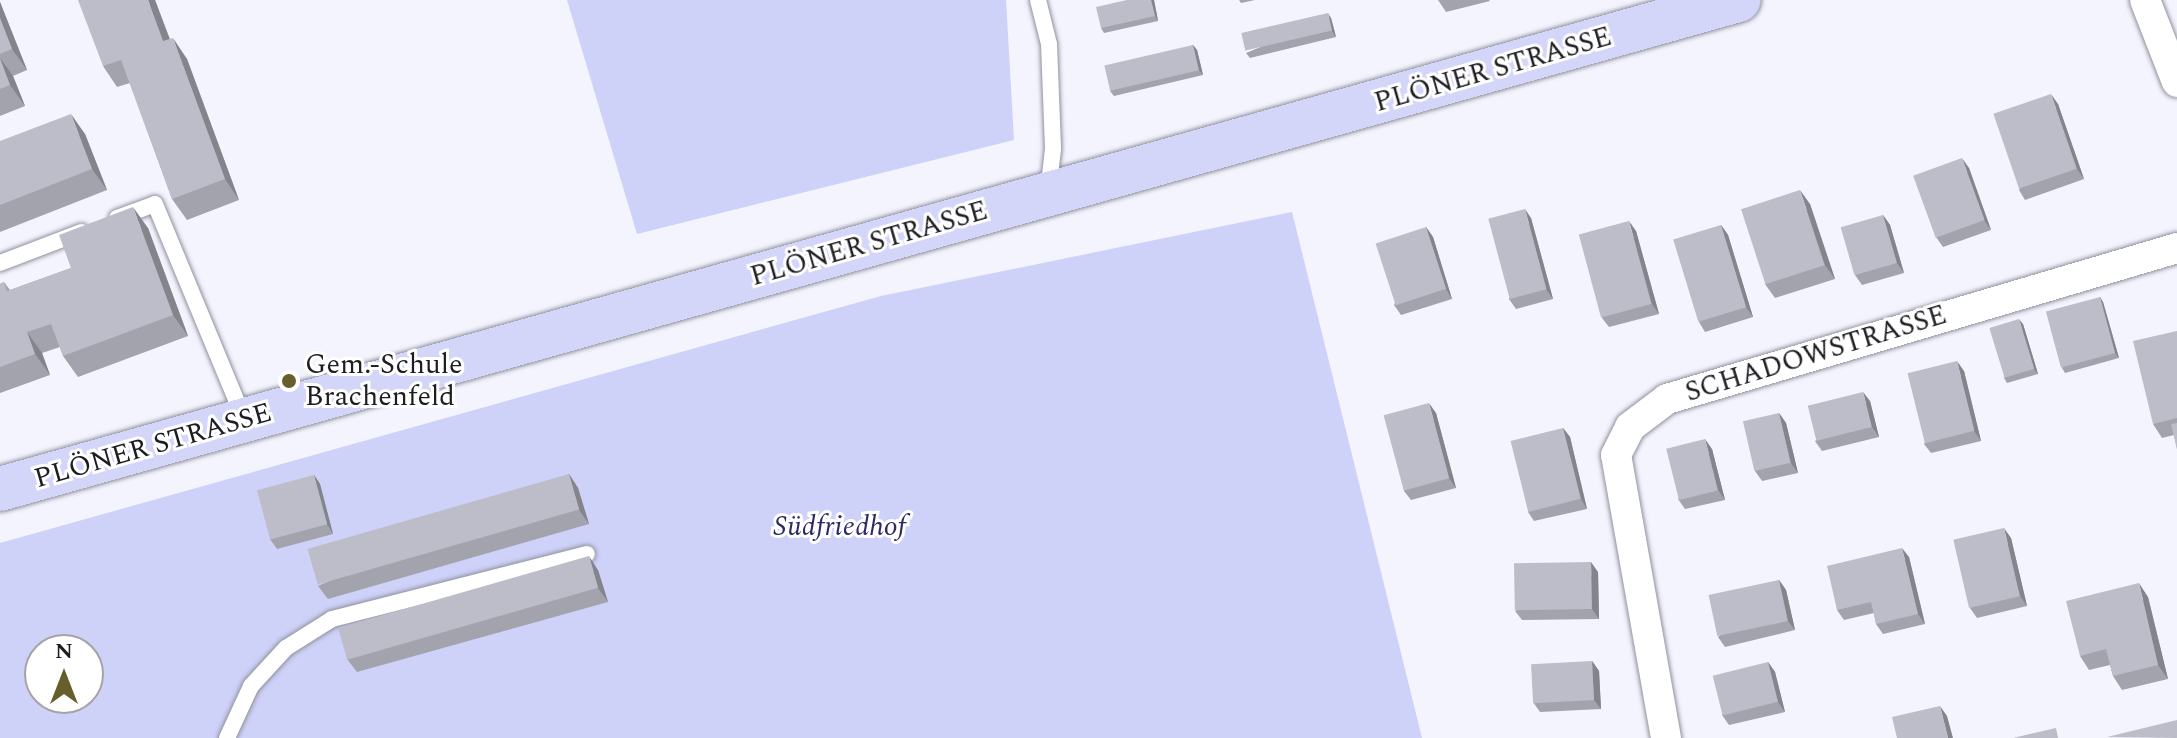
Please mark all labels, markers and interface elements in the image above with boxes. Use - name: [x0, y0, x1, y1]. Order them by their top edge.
- street label: PLÖNER STRASSE: [1370, 20, 1616, 120]
- street label: PLÖNER STRASSE: [746, 194, 992, 294]
- street label: SCHADOWSTRASSE: [1681, 298, 1951, 410]
- place label: Gem.-Schule Brachenfeld: [305, 348, 463, 414]
- marker: Gem.-Schule Brachenfeld: [280, 372, 298, 390]
- street label: PLÖNER STRASSE: [30, 396, 276, 496]
- park label: Südfriedhof: [773, 510, 907, 544]
- north arrow: [24, 634, 104, 714]
- text: N: [55, 635, 73, 668]

